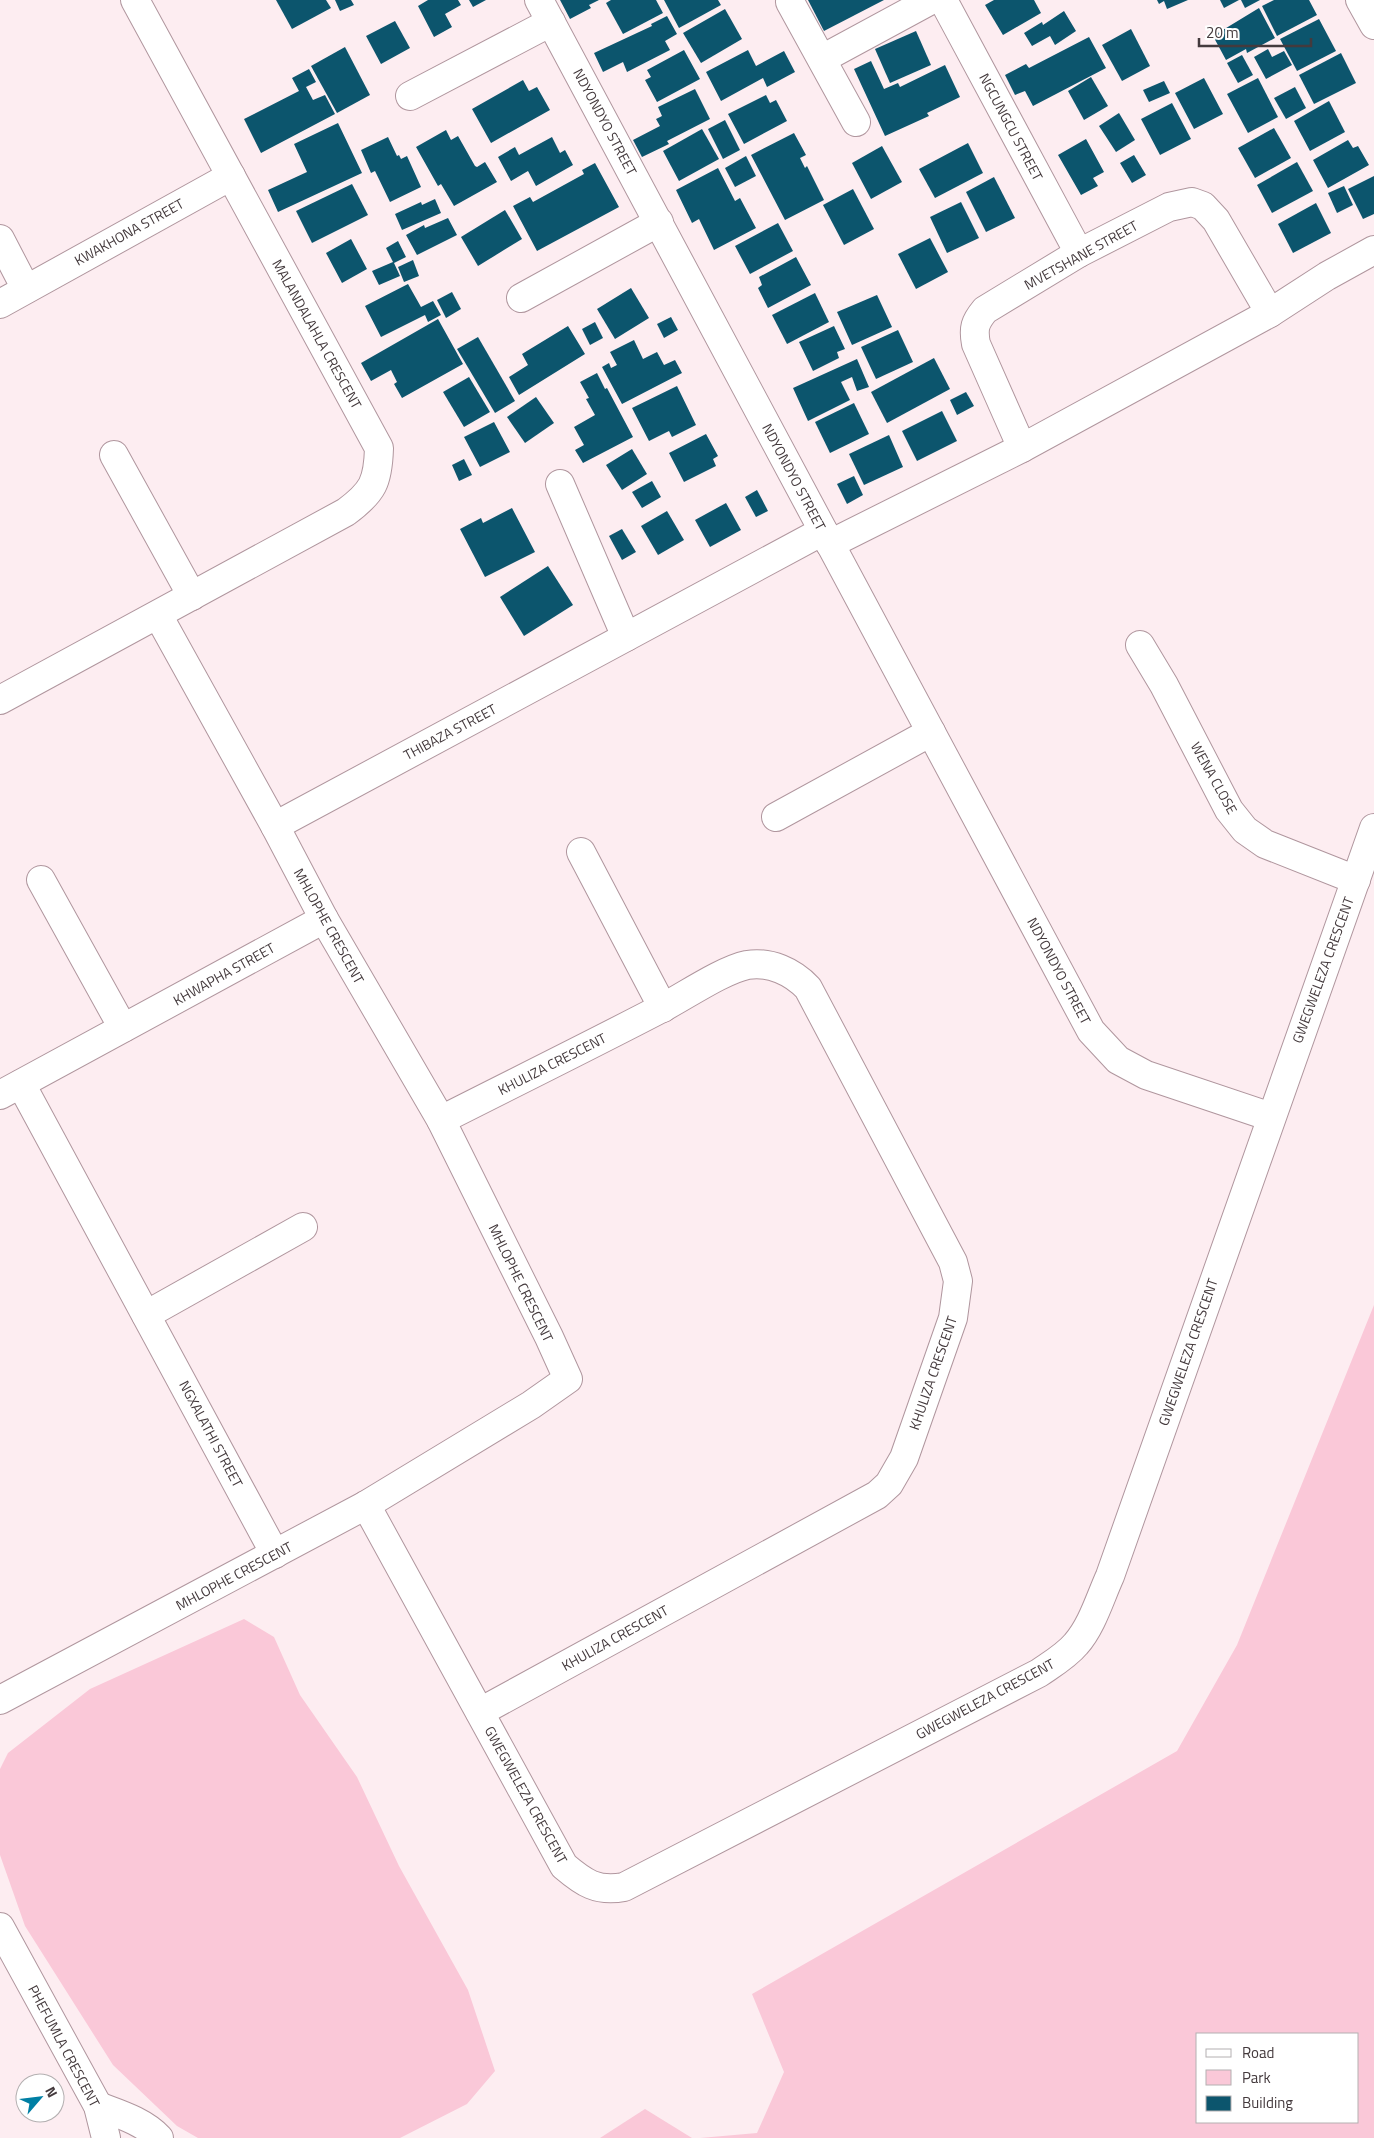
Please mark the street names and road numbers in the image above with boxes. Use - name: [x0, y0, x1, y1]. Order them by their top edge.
- street label: NDYONDYO STREET: [568, 65, 643, 180]
- street label: NGCUNGCU STREET: [974, 69, 1049, 185]
- street label: KWAKHONA STREET: [70, 192, 188, 270]
- street label: MVETSHANE STREET: [1020, 214, 1142, 295]
- street label: MALANDALAHLA CRESCENT: [267, 255, 368, 413]
- street label: NDYONDYO STREET: [757, 420, 832, 535]
- street label: THIBAZA STREET: [400, 698, 500, 765]
- street label: WENA CLOSE: [1186, 738, 1243, 818]
- street label: MHLOPHE CRESCENT: [289, 864, 370, 988]
- street label: GWEGWELEZA CRESCENT: [1286, 893, 1359, 1046]
- street label: NDYONDYO STREET: [1022, 914, 1097, 1029]
- street label: KHWAPHA STREET: [169, 937, 279, 1010]
- street label: KHULIZA CRESCENT: [494, 1027, 610, 1100]
- street label: MHLOPHE CRESCENT: [484, 1220, 559, 1346]
- street label: GWEGWELEZA CRESCENT: [1152, 1275, 1223, 1428]
- street label: KHULIZA CRESCENT: [903, 1312, 962, 1433]
- street label: NGXALATHI STREET: [174, 1377, 249, 1492]
- street label: MHLOPHE CRESCENT: [172, 1536, 296, 1615]
- street label: KHULIZA CRESCENT: [558, 1599, 673, 1676]
- street label: GWEGWELEZA CRESCENT: [912, 1653, 1058, 1744]
- street label: GWEGWELEZA CRESCENT: [480, 1722, 573, 1868]
- street label: PHEFUMLA CRESCENT: [25, 1982, 103, 2110]

